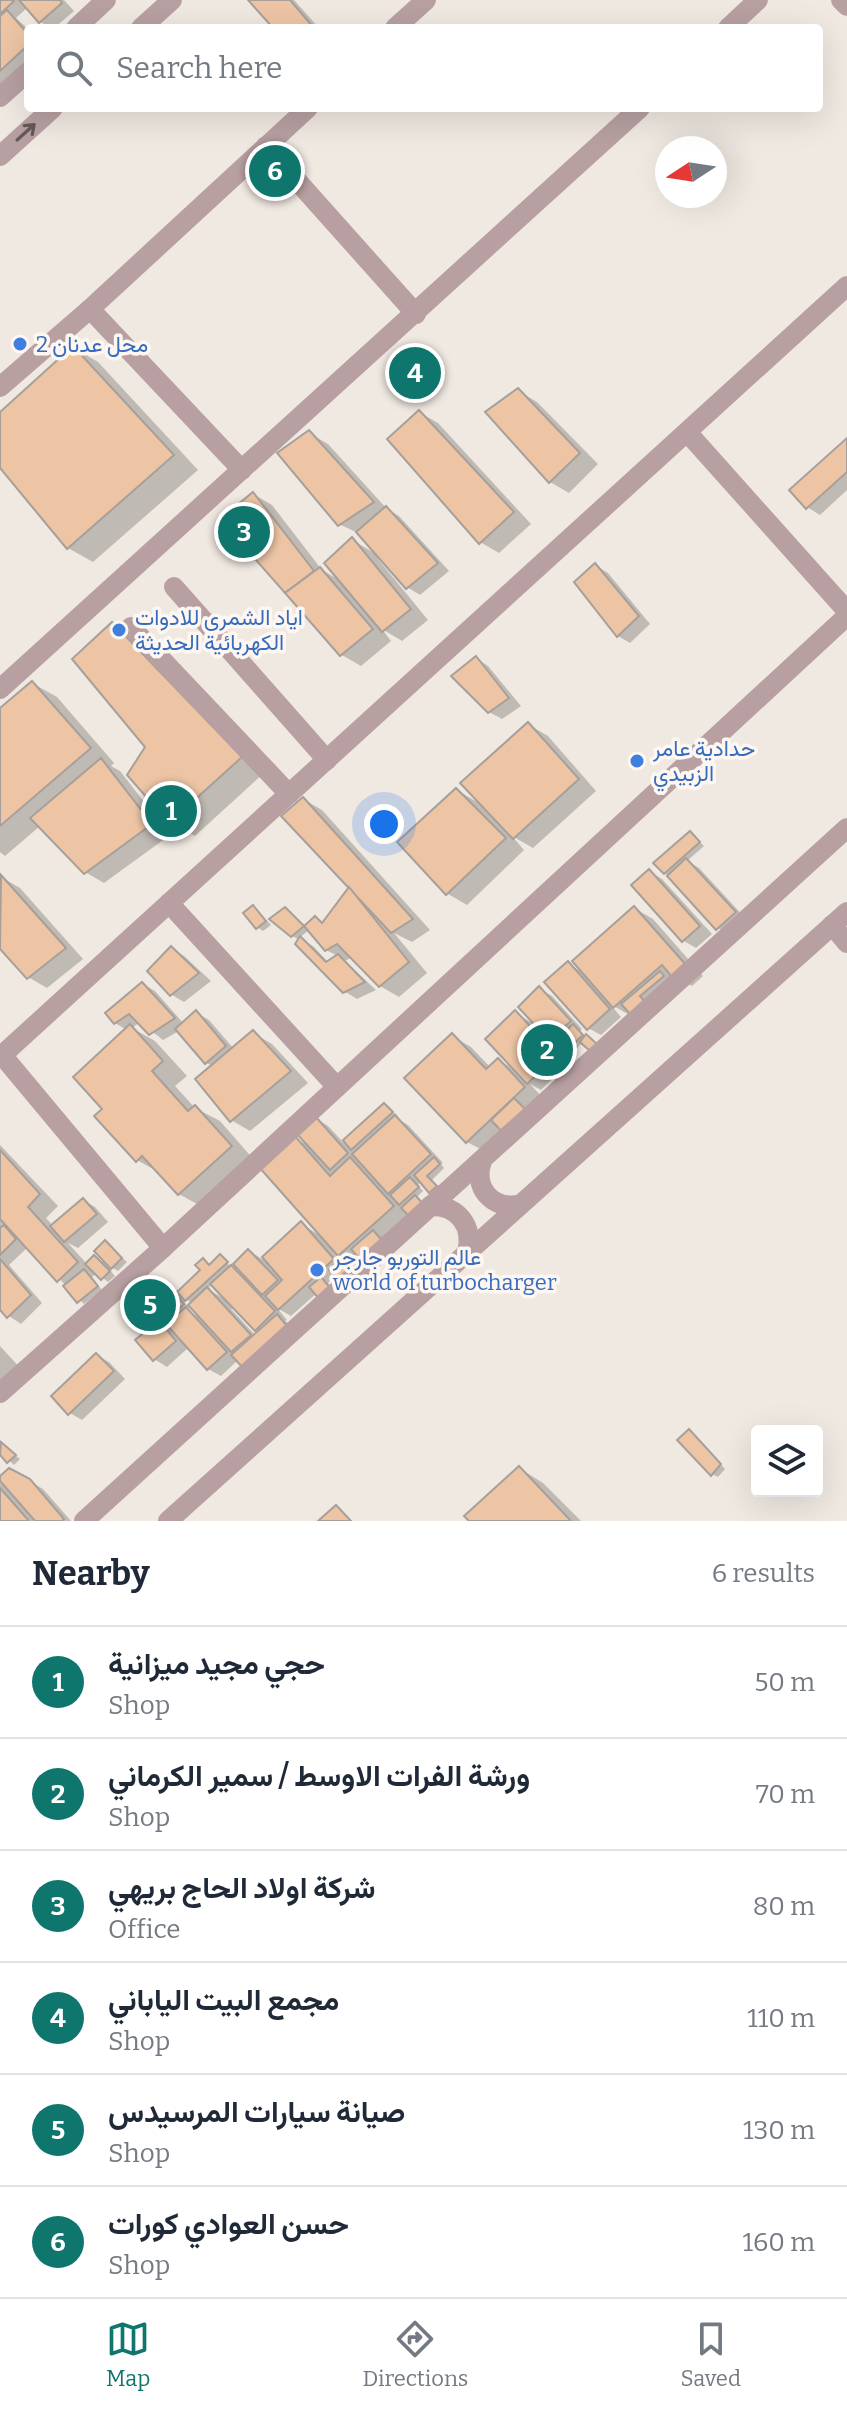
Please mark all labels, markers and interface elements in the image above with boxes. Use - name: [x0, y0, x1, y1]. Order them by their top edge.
- search box: [24, 24, 823, 112]
- icon: search: [52, 46, 96, 90]
- text: Search here: [116, 50, 283, 86]
- one-way arrow: [16, 123, 36, 141]
- north arrow: [655, 136, 727, 208]
- pin: 6: [249, 141, 301, 201]
- place label: محل عدنان 2: [36, 331, 148, 358]
- marker: محل عدنان 2: [11, 335, 29, 353]
- pin: 4: [389, 343, 441, 403]
- pin: 3: [218, 502, 270, 562]
- place label: اياد الشمري للادوات الكهربائية الحديثة: [135, 604, 303, 656]
- marker: اياد الشمري للادوات الكهربائية الحديثة: [110, 621, 128, 639]
- place label: حدادية عامر الزبيدي: [652, 735, 755, 792]
- marker: حدادية عامر الزبيدي: [628, 752, 646, 770]
- pin: 1: [145, 781, 197, 841]
- your location: [364, 804, 404, 844]
- pin: 2: [521, 1020, 573, 1080]
- place label: عالم التوربو جارجر world of turbocharger: [332, 1244, 557, 1296]
- marker: عالم التوربو جارجر world of turbocharger: [308, 1261, 326, 1279]
- pin: 5: [124, 1275, 176, 1335]
- map controls: [751, 1425, 823, 1497]
- button: layers: [751, 1425, 823, 1497]
- text: Nearby: [32, 1553, 150, 1594]
- text: 6 results: [712, 1558, 815, 1589]
- text: حجي مجيد ميزانية: [108, 1646, 325, 1682]
- text: 1: [52, 1667, 64, 1698]
- text: 50 m: [754, 1667, 815, 1698]
- text: Shop: [108, 1690, 170, 1721]
- text: ورشة الفرات الاوسط / سمير الكرماني: [108, 1758, 530, 1794]
- text: 2: [51, 1779, 65, 1810]
- text: 70 m: [756, 1779, 815, 1810]
- text: Shop: [108, 1802, 170, 1833]
- text: شركة اولاد الحاج بريهي: [108, 1870, 376, 1906]
- text: 3: [51, 1891, 65, 1922]
- text: 80 m: [753, 1891, 815, 1922]
- text: Office: [108, 1914, 180, 1945]
- text: مجمع البيت الياباني: [108, 1982, 339, 2018]
- text: 4: [50, 2003, 66, 2034]
- text: 110 m: [747, 2003, 815, 2034]
- text: Shop: [108, 2026, 170, 2057]
- text: صيانة سيارات المرسيدس: [108, 2094, 405, 2130]
- text: 5: [51, 2115, 65, 2146]
- text: 130 m: [743, 2115, 815, 2146]
- text: Shop: [108, 2138, 170, 2169]
- text: حسن العوادي كورات: [108, 2206, 349, 2242]
- text: 6: [50, 2227, 66, 2258]
- text: 160 m: [743, 2227, 815, 2258]
- text: Shop: [108, 2250, 170, 2281]
- tab: Map: [106, 2317, 150, 2392]
- tab: Directions: [363, 2317, 468, 2392]
- tab: Saved: [681, 2317, 741, 2392]

